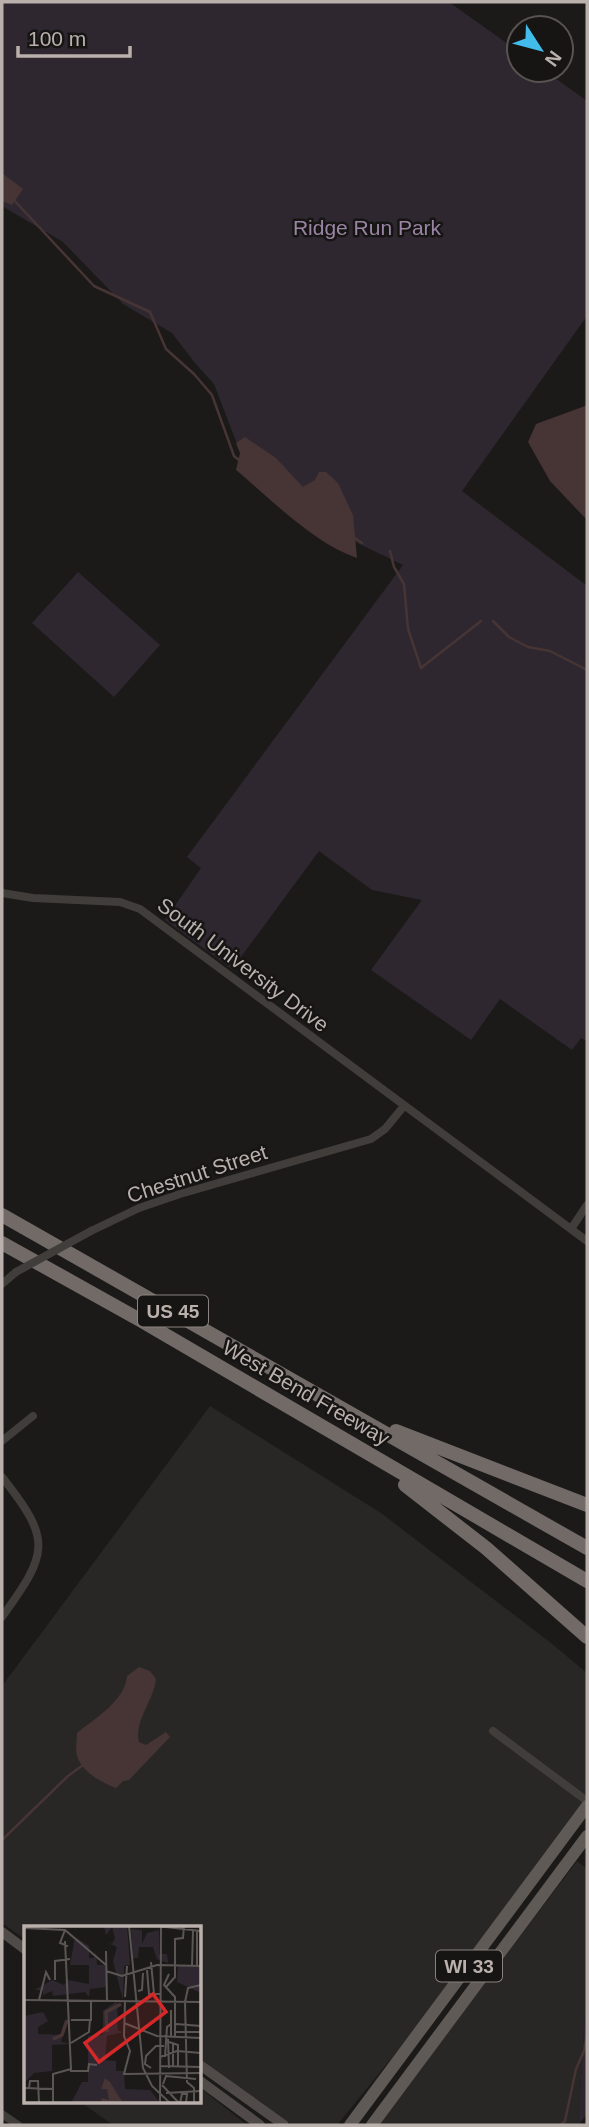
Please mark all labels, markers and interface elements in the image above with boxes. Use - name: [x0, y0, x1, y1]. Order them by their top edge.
- scale bar: [18, 14, 130, 58]
- north arrow: [505, 14, 575, 84]
- text: 100 m: [28, 27, 86, 50]
- text: N: [541, 47, 566, 70]
- park label: Ridge Run Park: [293, 216, 442, 239]
- street label: South University Drive: [153, 893, 333, 1036]
- street label: Chestnut Street: [124, 1140, 270, 1207]
- road number: US 45: [138, 1296, 208, 1326]
- street label: West Bend Freeway: [219, 1335, 394, 1450]
- inset map: [24, 1926, 201, 2102]
- road number: WI 33: [436, 1950, 502, 1982]

